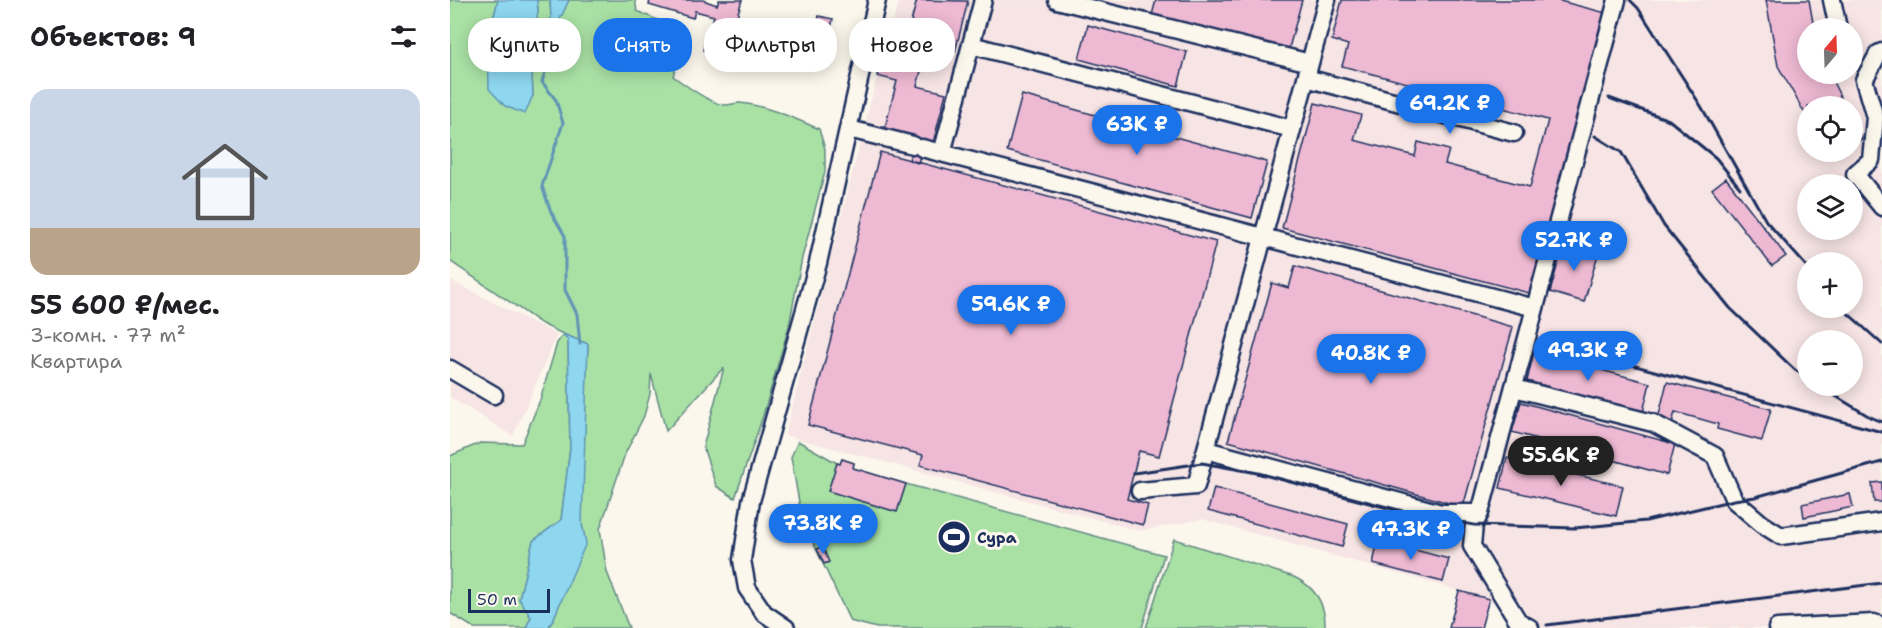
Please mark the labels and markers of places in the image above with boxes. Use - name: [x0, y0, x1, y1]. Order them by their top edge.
- pin: 69.2K ₽: [1395, 84, 1505, 135]
- pin: 63K ₽: [1095, 105, 1179, 156]
- pin: 52.7K ₽: [1519, 221, 1629, 272]
- pin: 59.6K ₽: [956, 285, 1066, 336]
- pin: 49.3K ₽: [1533, 331, 1643, 382]
- pin: 40.8K ₽: [1316, 334, 1426, 385]
- pin: 55.6K ₽: [1506, 436, 1616, 487]
- pin: 73.8K ₽: [768, 504, 878, 555]
- pin: 47.3K ₽: [1356, 510, 1466, 561]
- sports icon: Сура: [936, 519, 972, 555]
- place label: Сура: [977, 527, 1017, 548]

